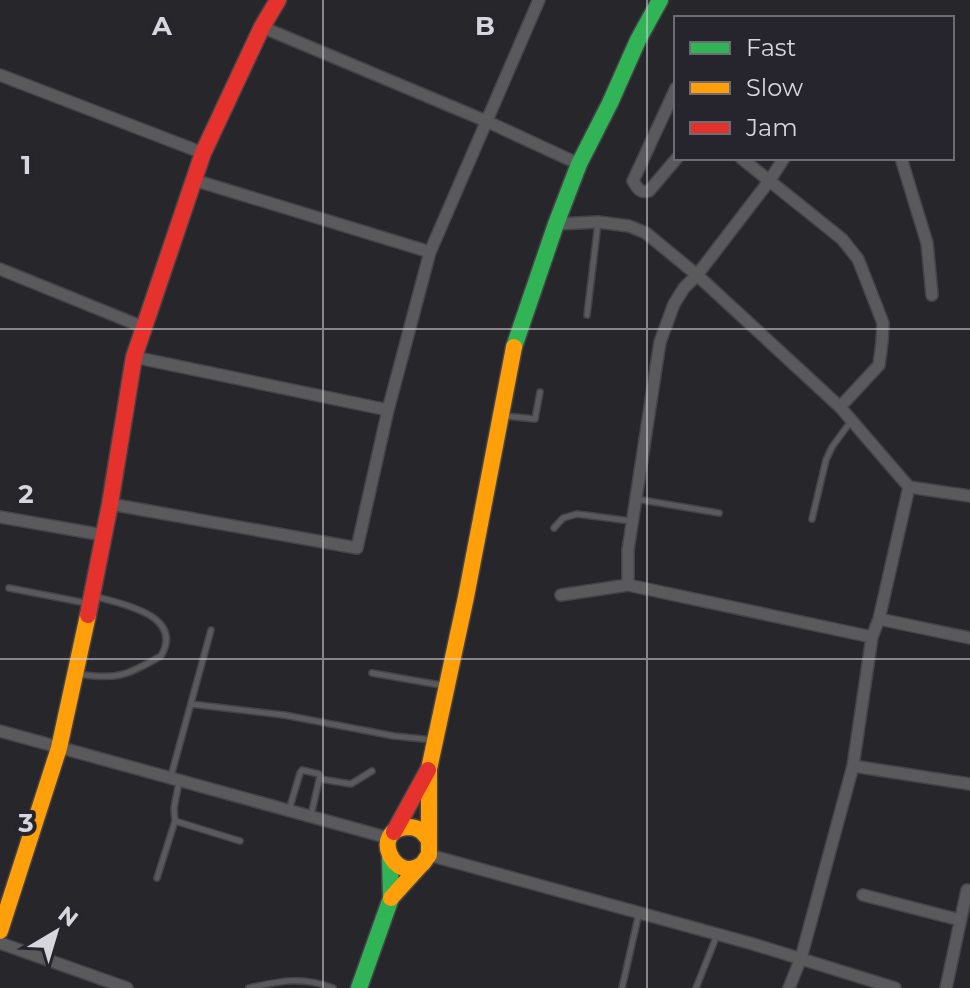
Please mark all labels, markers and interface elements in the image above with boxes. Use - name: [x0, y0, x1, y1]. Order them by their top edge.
- text: A: [151, 10, 173, 42]
- text: B: [475, 10, 495, 42]
- legend: [674, 16, 954, 160]
- text: Fast: [746, 33, 797, 62]
- text: Slow: [746, 73, 803, 102]
- text: Jam: [745, 113, 798, 142]
- text: 1: [21, 149, 31, 181]
- text: 2: [18, 478, 34, 510]
- text: 3: [17, 807, 34, 839]
- north arrow: [16, 892, 96, 972]
- text: N: [53, 901, 83, 933]

